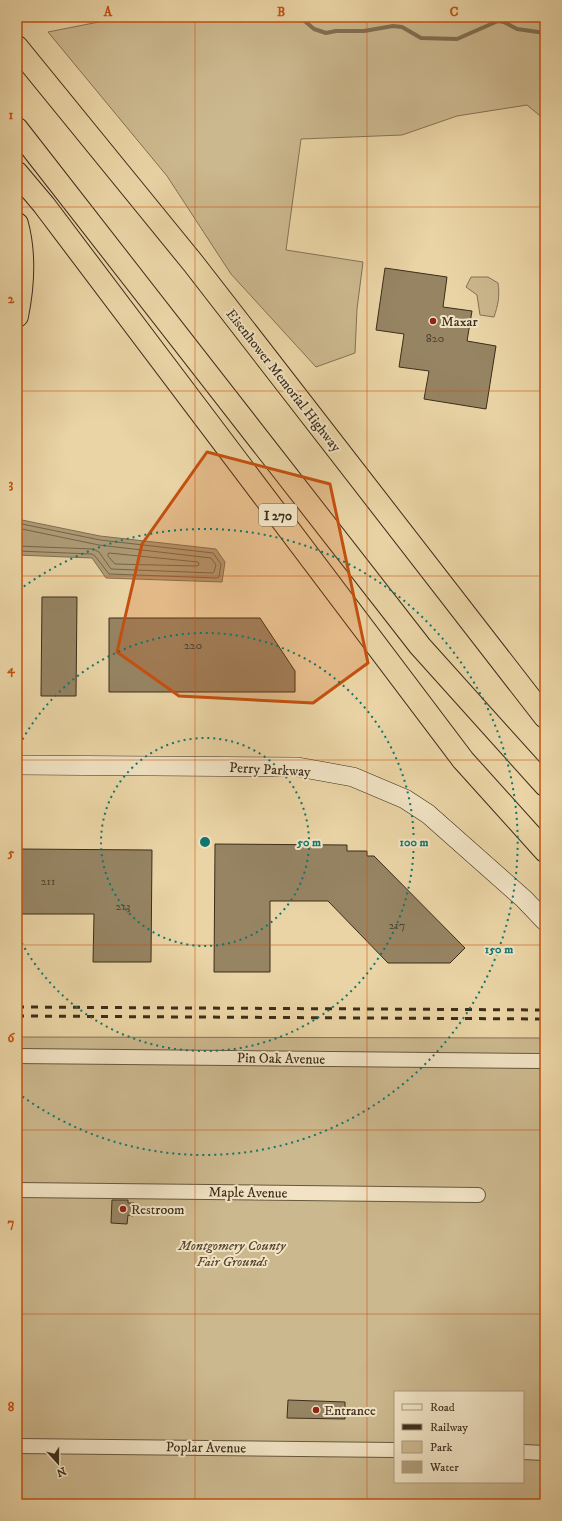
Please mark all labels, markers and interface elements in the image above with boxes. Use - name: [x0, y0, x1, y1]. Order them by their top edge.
- text: A: [103, 4, 113, 20]
- text: B: [277, 4, 285, 20]
- text: C: [450, 4, 459, 20]
- text: 1: [9, 107, 14, 123]
- text: 2: [8, 291, 15, 307]
- street label: Eisenhower Memorial Highway: [222, 305, 345, 456]
- place label: Maxar: [441, 313, 479, 331]
- marker: Maxar: [428, 316, 438, 326]
- house number: 820: [426, 331, 444, 346]
- text: 3: [9, 476, 14, 492]
- road number: I 270: [259, 504, 297, 526]
- house number: 220: [184, 638, 202, 653]
- text: 4: [6, 661, 15, 678]
- street label: Perry Parkway: [229, 759, 311, 781]
- centre of rings: [198, 835, 212, 849]
- text: 50 m: [296, 835, 321, 850]
- text: 100 m: [400, 835, 428, 850]
- text: 5: [7, 845, 15, 861]
- house number: 211: [41, 874, 55, 889]
- house number: 213: [116, 899, 130, 914]
- house number: 217: [389, 918, 405, 933]
- text: 150 m: [485, 942, 513, 957]
- text: 6: [8, 1030, 16, 1046]
- street label: Pin Oak Avenue: [237, 1049, 325, 1069]
- street label: Maple Avenue: [208, 1183, 288, 1203]
- place label: Restroom: [131, 1201, 185, 1219]
- marker: Restroom: [118, 1204, 128, 1214]
- text: 7: [8, 1215, 15, 1231]
- park label: Montgomery County Fair Grounds: [177, 1237, 287, 1271]
- legend: [394, 1391, 524, 1483]
- text: 8: [8, 1399, 15, 1415]
- text: Road: [430, 1400, 455, 1415]
- place label: Entrance: [324, 1402, 376, 1420]
- marker: Entrance: [311, 1405, 321, 1415]
- text: Railway: [430, 1420, 468, 1435]
- street label: Poplar Avenue: [166, 1438, 247, 1458]
- text: Park: [430, 1440, 452, 1455]
- north arrow: [38, 1443, 78, 1483]
- text: Water: [429, 1460, 459, 1475]
- text: N: [55, 1463, 68, 1480]

